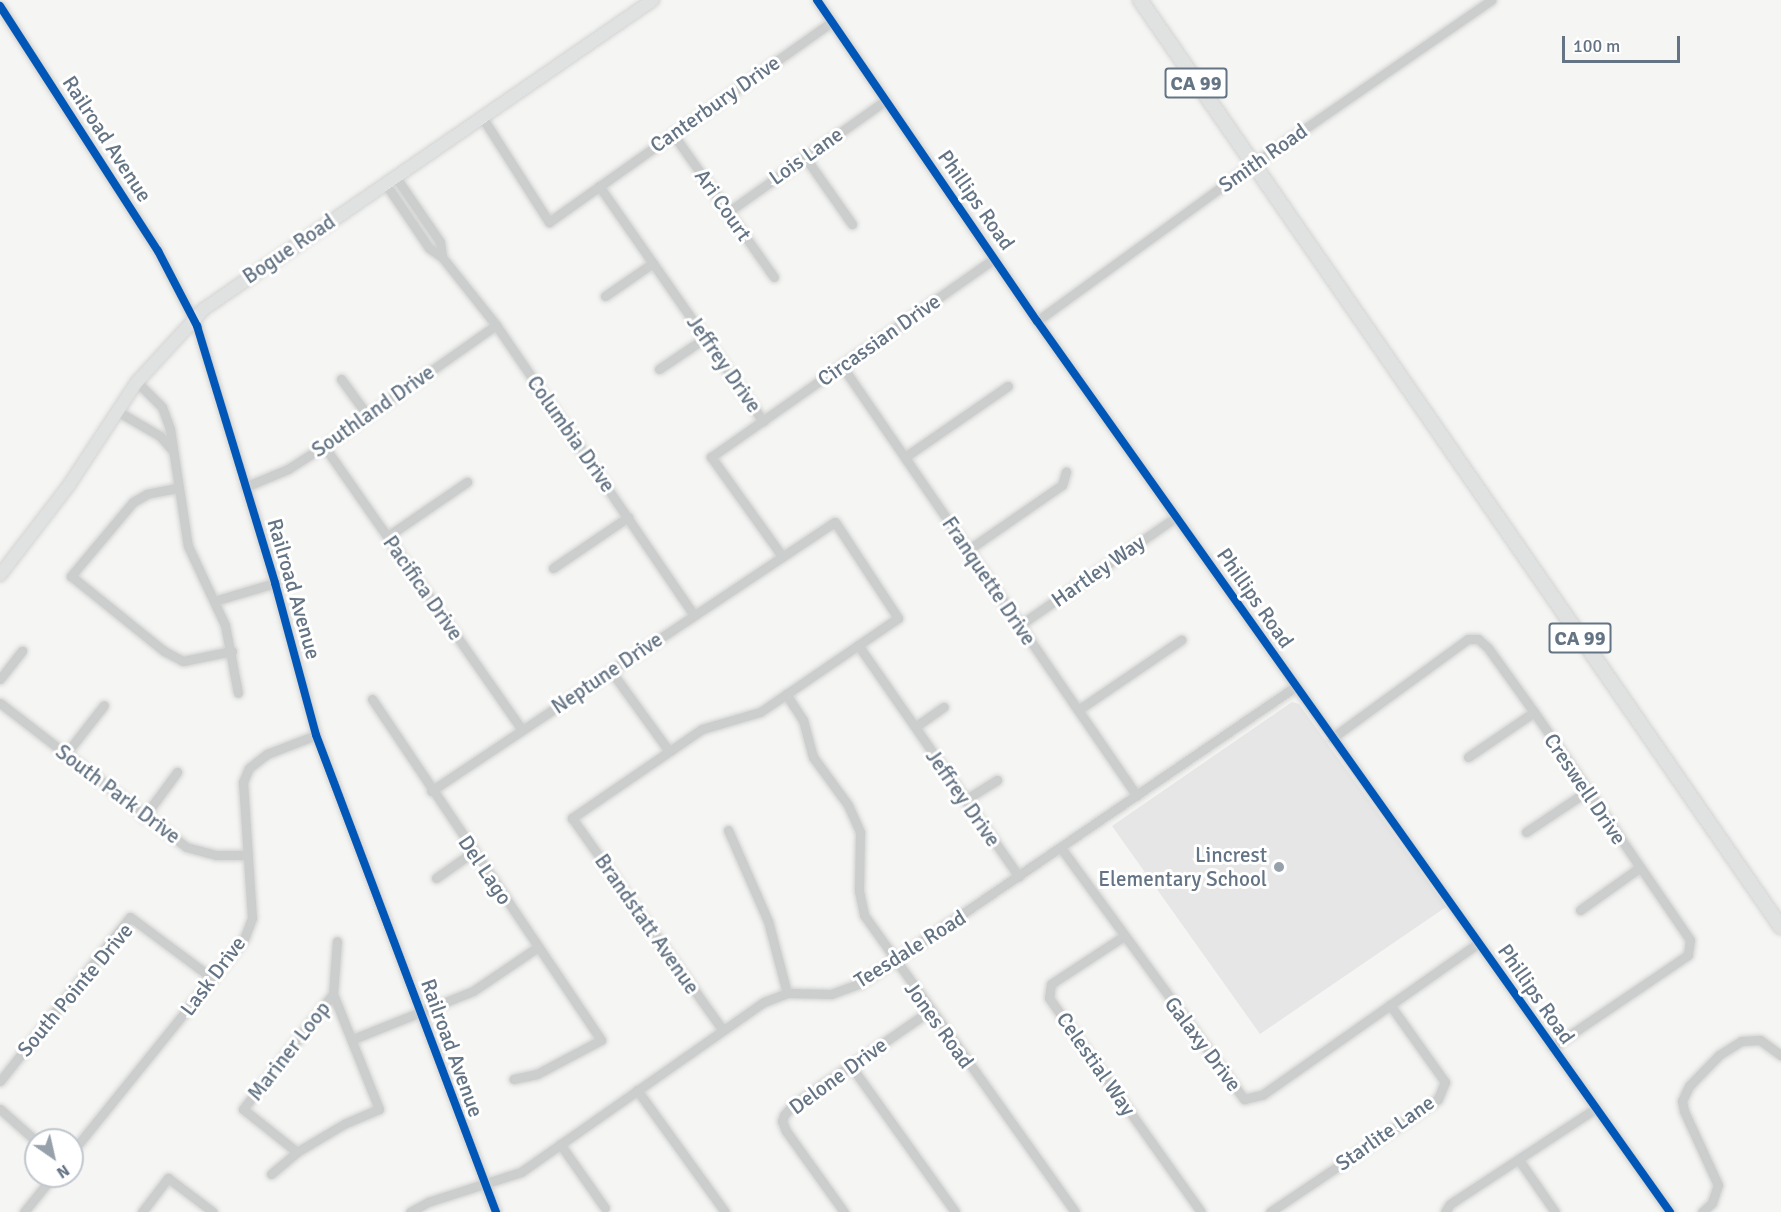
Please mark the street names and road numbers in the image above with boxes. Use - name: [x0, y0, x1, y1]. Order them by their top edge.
- street label: Canterbury Drive: [645, 50, 785, 158]
- road number: CA 99: [1164, 66, 1228, 100]
- street label: Railroad Avenue: [57, 71, 157, 207]
- street label: Smith Road: [1214, 118, 1312, 198]
- street label: Lois Lane: [764, 122, 848, 190]
- street label: Phillips Road: [932, 145, 1020, 255]
- street label: Ari Court: [689, 164, 757, 246]
- street label: Bogue Road: [238, 209, 340, 289]
- street label: Circassian Drive: [813, 288, 945, 392]
- street label: Jeffrey Drive: [681, 311, 767, 417]
- street label: Southland Drive: [307, 359, 439, 463]
- street label: Columbia Drive: [522, 371, 620, 497]
- street label: Franquette Drive: [937, 512, 1041, 650]
- street label: Railroad Avenue: [262, 516, 326, 662]
- street label: Hartley Way: [1046, 530, 1150, 612]
- street label: Pacifica Drive: [378, 531, 468, 645]
- street label: Phillips Road: [1211, 543, 1299, 653]
- road number: CA 99: [1548, 621, 1612, 655]
- street label: Neptune Drive: [547, 627, 667, 719]
- street label: Creswell Drive: [1539, 729, 1631, 849]
- street label: South Park Drive: [51, 739, 185, 849]
- street label: Jeffrey Drive: [920, 745, 1006, 851]
- street label: Del Lago: [453, 831, 517, 909]
- street label: Brandstatt Avenue: [589, 849, 705, 999]
- street label: Teesdale Road: [850, 905, 970, 993]
- street label: South Pointe Drive: [12, 918, 138, 1062]
- street label: Lask Drive: [175, 931, 251, 1021]
- street label: Phillips Road: [1492, 939, 1580, 1049]
- street label: Railroad Avenue: [415, 975, 489, 1121]
- street label: Jones Road: [899, 977, 979, 1073]
- street label: Galaxy Drive: [1159, 992, 1247, 1096]
- street label: Mariner Loop: [242, 996, 336, 1106]
- street label: Celestial Way: [1051, 1007, 1141, 1121]
- street label: Delone Drive: [784, 1032, 892, 1120]
- street label: Starlite Lane: [1331, 1090, 1439, 1176]

